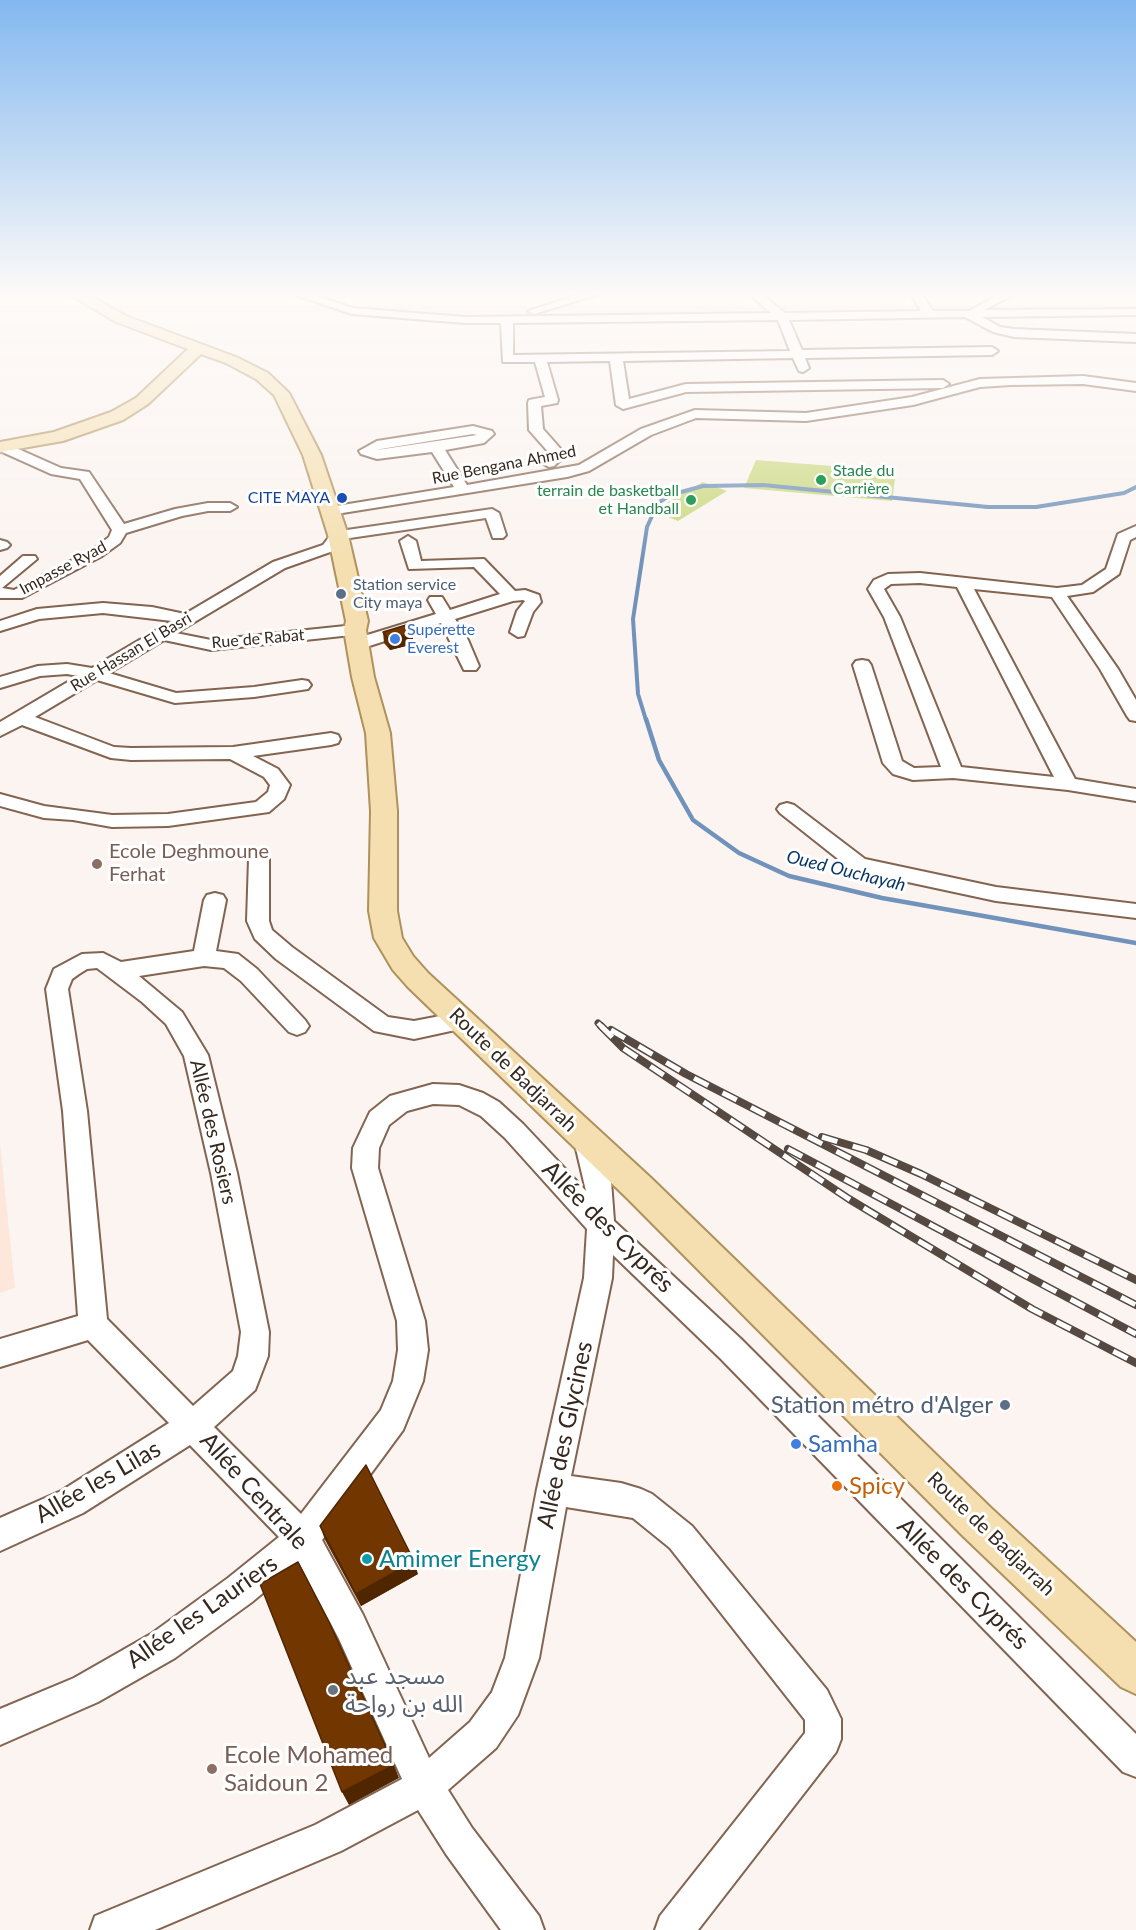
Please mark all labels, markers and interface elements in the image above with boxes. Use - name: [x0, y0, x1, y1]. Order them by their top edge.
- street label: Rue Bengana Ahmed: [430, 442, 578, 488]
- place label: Stade du Carrière: [833, 461, 894, 499]
- marker: Stade du Carrière: [814, 473, 828, 487]
- place label: terrain de basketball et Handball: [537, 481, 679, 519]
- place label: CITE MAYA: [248, 488, 330, 508]
- marker: CITE MAYA: [335, 491, 349, 505]
- marker: terrain de basketball et Handball: [684, 493, 698, 507]
- street label: Impasse Ryad: [16, 537, 110, 599]
- place label: Station service City maya: [353, 575, 456, 613]
- marker: Station service City maya: [334, 587, 348, 601]
- street label: Rue Hassan El Basri: [67, 608, 195, 696]
- place label: Superette Everest: [407, 620, 475, 658]
- street label: Rue de Rabat: [211, 625, 305, 653]
- marker: Superette Everest: [388, 632, 402, 646]
- place label: Ecole Deghmoune Ferhat: [109, 840, 269, 887]
- water label: Oued Ouchayah: [784, 846, 908, 896]
- marker: Ecole Deghmoune Ferhat: [90, 857, 104, 871]
- street label: Route de Badjarrah: [444, 1003, 582, 1137]
- street label: Allée des Rosiers: [185, 1057, 241, 1207]
- street label: Allée des Cyprés: [536, 1155, 680, 1299]
- street label: Allée des Glycines: [531, 1339, 599, 1531]
- place label: Station métro d'Alger: [771, 1391, 993, 1419]
- marker: Station métro d'Alger: [998, 1398, 1012, 1412]
- street label: Allée Centrale: [194, 1426, 314, 1556]
- place label: Samha: [808, 1430, 878, 1458]
- street label: Allée les Lilas: [30, 1435, 166, 1529]
- marker: Samha: [789, 1437, 803, 1451]
- street label: Route de Badjarrah: [922, 1467, 1060, 1601]
- place label: Spicy: [849, 1472, 905, 1500]
- marker: Spicy: [830, 1479, 844, 1493]
- street label: Allée des Cyprés: [891, 1512, 1035, 1656]
- place label: Amimer Energy: [379, 1545, 541, 1573]
- street label: Allée les Lauriers: [121, 1549, 283, 1675]
- marker: Amimer Energy: [360, 1552, 374, 1566]
- place label: مسجد عبد الله بن رواحة: [345, 1662, 463, 1718]
- marker: مسجد عبد الله بن رواحة: [326, 1683, 340, 1697]
- place label: Ecole Mohamed Saidoun 2: [224, 1741, 393, 1797]
- marker: Ecole Mohamed Saidoun 2: [205, 1762, 219, 1776]

